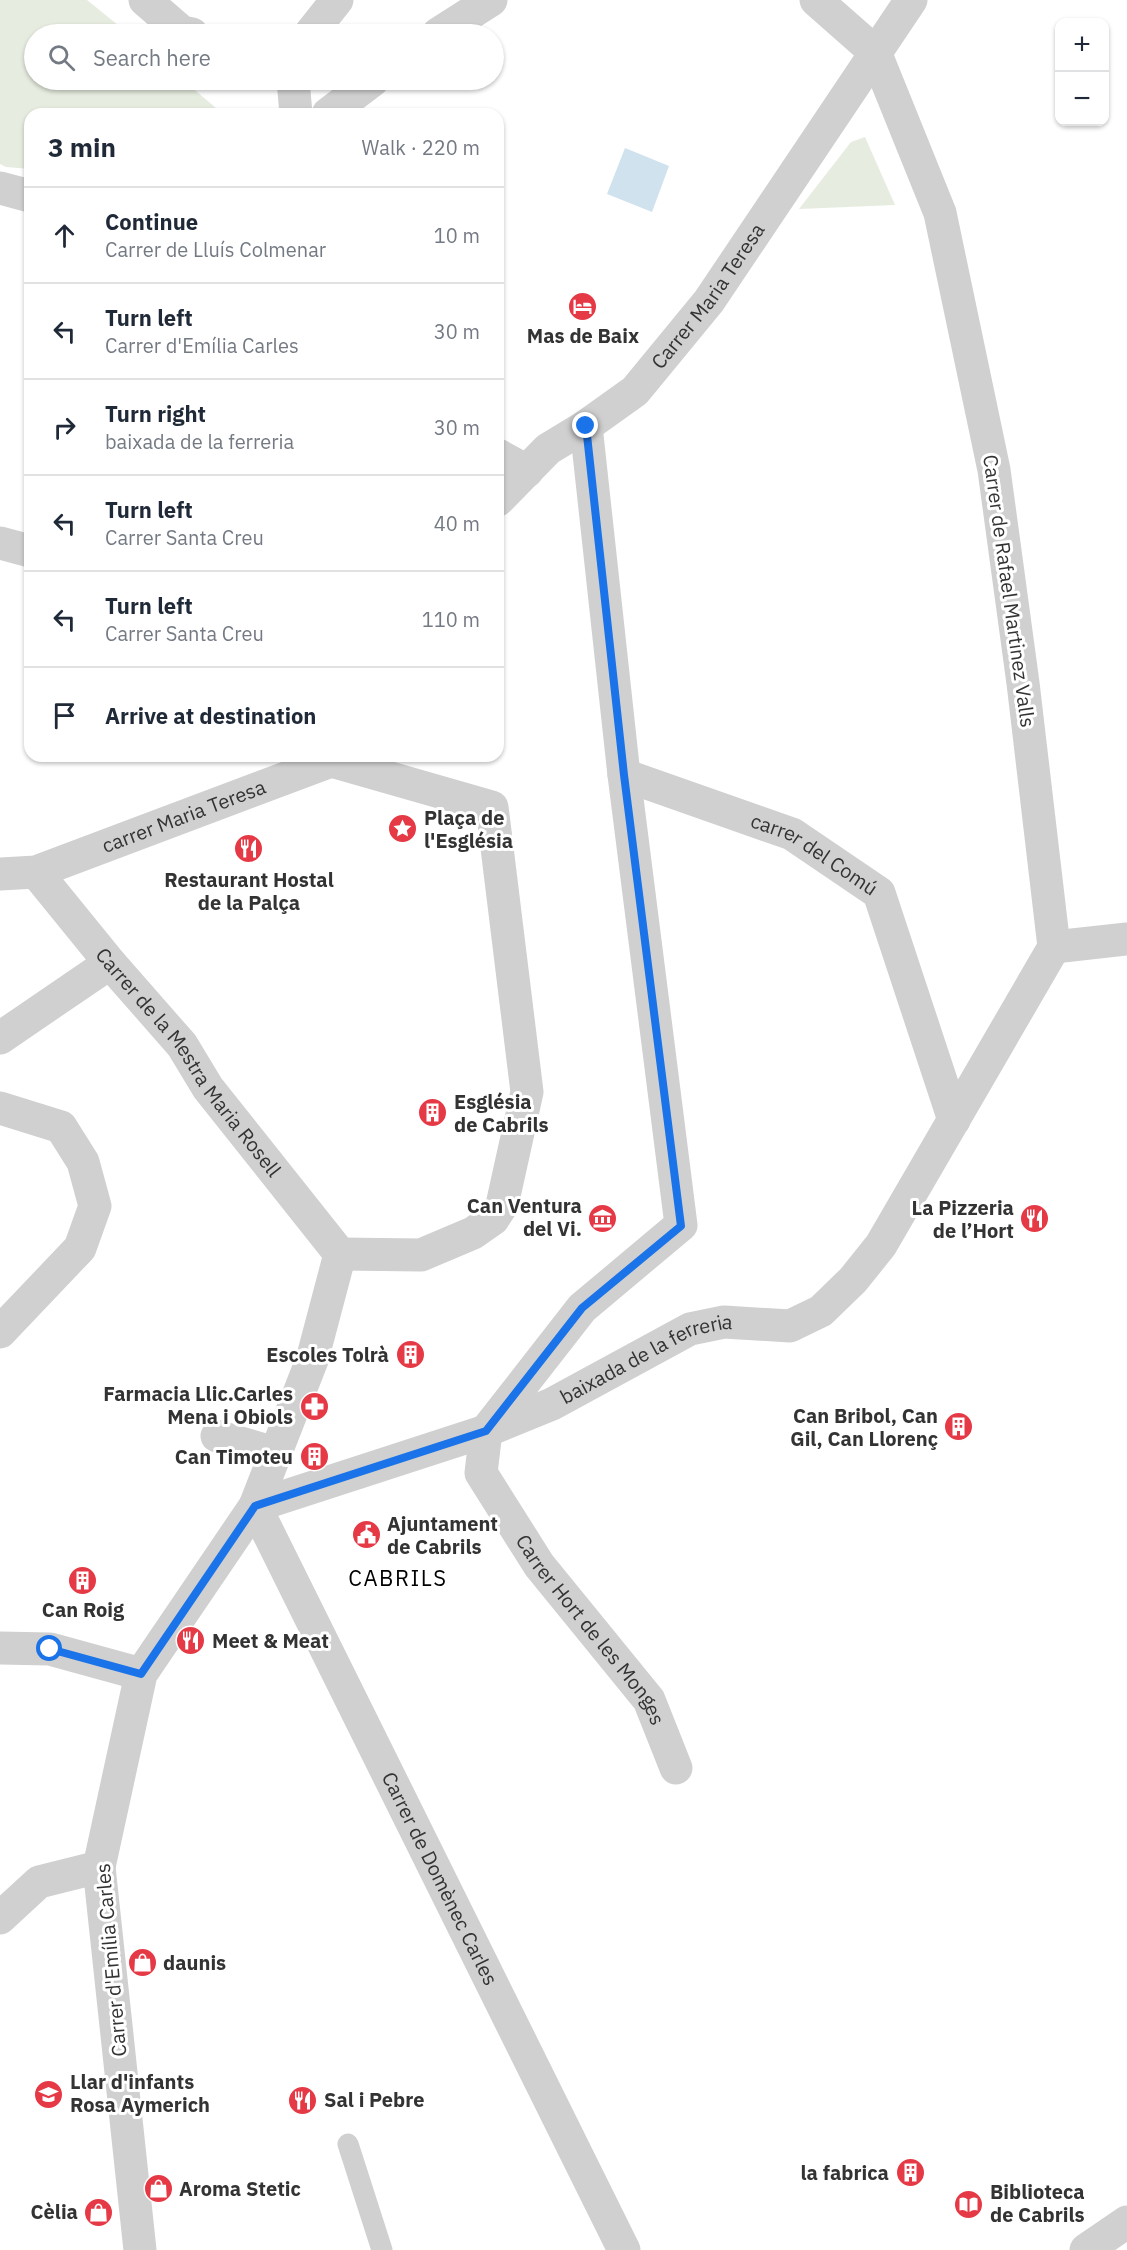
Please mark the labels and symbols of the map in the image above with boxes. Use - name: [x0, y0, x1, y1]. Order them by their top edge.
- street label: Carrer Maria Teresa: [645, 217, 771, 374]
- hotel icon: Mas de Baix: [567, 290, 599, 322]
- place label: Mas de Baix: [527, 322, 639, 349]
- route end: [572, 412, 598, 438]
- street label: Carrer de Rafael Martinez Valls: [977, 453, 1042, 729]
- street label: carrer Maria Teresa: [98, 773, 270, 859]
- place label: Plaça de l'Església: [424, 804, 513, 854]
- street label: carrer del Comú: [747, 807, 883, 901]
- place icon: Plaça de l'Església: [387, 813, 419, 845]
- restaurant icon: Restaurant Hostal de la Palça: [233, 833, 265, 865]
- place label: Restaurant Hostal de la Palça: [164, 866, 334, 916]
- street label: Carrer de la Mestra Maria Rosell: [90, 942, 287, 1182]
- place label: Església de Cabrils: [454, 1088, 549, 1138]
- building icon: Església de Cabrils: [417, 1097, 449, 1129]
- place label: Can Ventura del Vi.: [467, 1192, 582, 1242]
- place label: La Pizzeria de l’Hort: [911, 1194, 1014, 1244]
- museum icon: Can Ventura del Vi.: [587, 1202, 619, 1234]
- restaurant icon: La Pizzeria de l’Hort: [1019, 1203, 1051, 1235]
- street label: baixada de la ferreria: [555, 1308, 734, 1410]
- building icon: Escoles Tolrà: [394, 1339, 426, 1371]
- place label: Escoles Tolrà: [266, 1341, 389, 1368]
- place label: Farmacia Llic.Carles Mena i Obiols: [103, 1380, 293, 1430]
- pharmacy icon: Farmacia Llic.Carles Mena i Obiols: [298, 1390, 330, 1422]
- place label: Can Bribol, Can Gil, Can Llorenç: [790, 1402, 938, 1452]
- building icon: Can Bribol, Can Gil, Can Llorenç: [943, 1411, 975, 1443]
- building icon: Can Timoteu: [298, 1441, 330, 1473]
- place label: Can Timoteu: [175, 1443, 293, 1470]
- place label: Ajuntament de Cabrils: [387, 1510, 498, 1560]
- public building icon: Ajuntament de Cabrils: [350, 1519, 382, 1551]
- street label: Carrer Hort de les Monges: [510, 1529, 671, 1729]
- district label: CABRILS: [348, 1563, 448, 1592]
- building icon: Can Roig: [67, 1564, 99, 1596]
- place label: Can Roig: [42, 1596, 125, 1623]
- restaurant icon: Meet & Meat: [175, 1625, 207, 1657]
- place label: Meet & Meat: [212, 1627, 329, 1654]
- route start: [36, 1635, 62, 1661]
- street label: Carrer de Domènec Carles: [376, 1767, 505, 1990]
- street label: Carrer d'Emília Carles: [89, 1862, 132, 2058]
- shop icon: daunis: [126, 1947, 158, 1979]
- place label: daunis: [163, 1949, 226, 1976]
- place label: Llar d'infants Rosa Aymerich: [70, 2068, 210, 2118]
- school or university icon: Llar d'infants Rosa Aymerich: [33, 2078, 65, 2110]
- restaurant icon: Sal i Pebre: [287, 2084, 319, 2116]
- place label: Sal i Pebre: [324, 2086, 424, 2113]
- building icon: la fabrica: [894, 2157, 926, 2189]
- place label: la fabrica: [801, 2159, 889, 2186]
- shop icon: Aroma Stetic: [142, 2173, 174, 2205]
- place label: Aroma Stetic: [179, 2175, 301, 2202]
- place label: Biblioteca de Cabrils: [990, 2178, 1085, 2228]
- library icon: Biblioteca de Cabrils: [953, 2188, 985, 2220]
- shop icon: Cèlia: [83, 2196, 115, 2228]
- place label: Cèlia: [31, 2198, 78, 2225]

